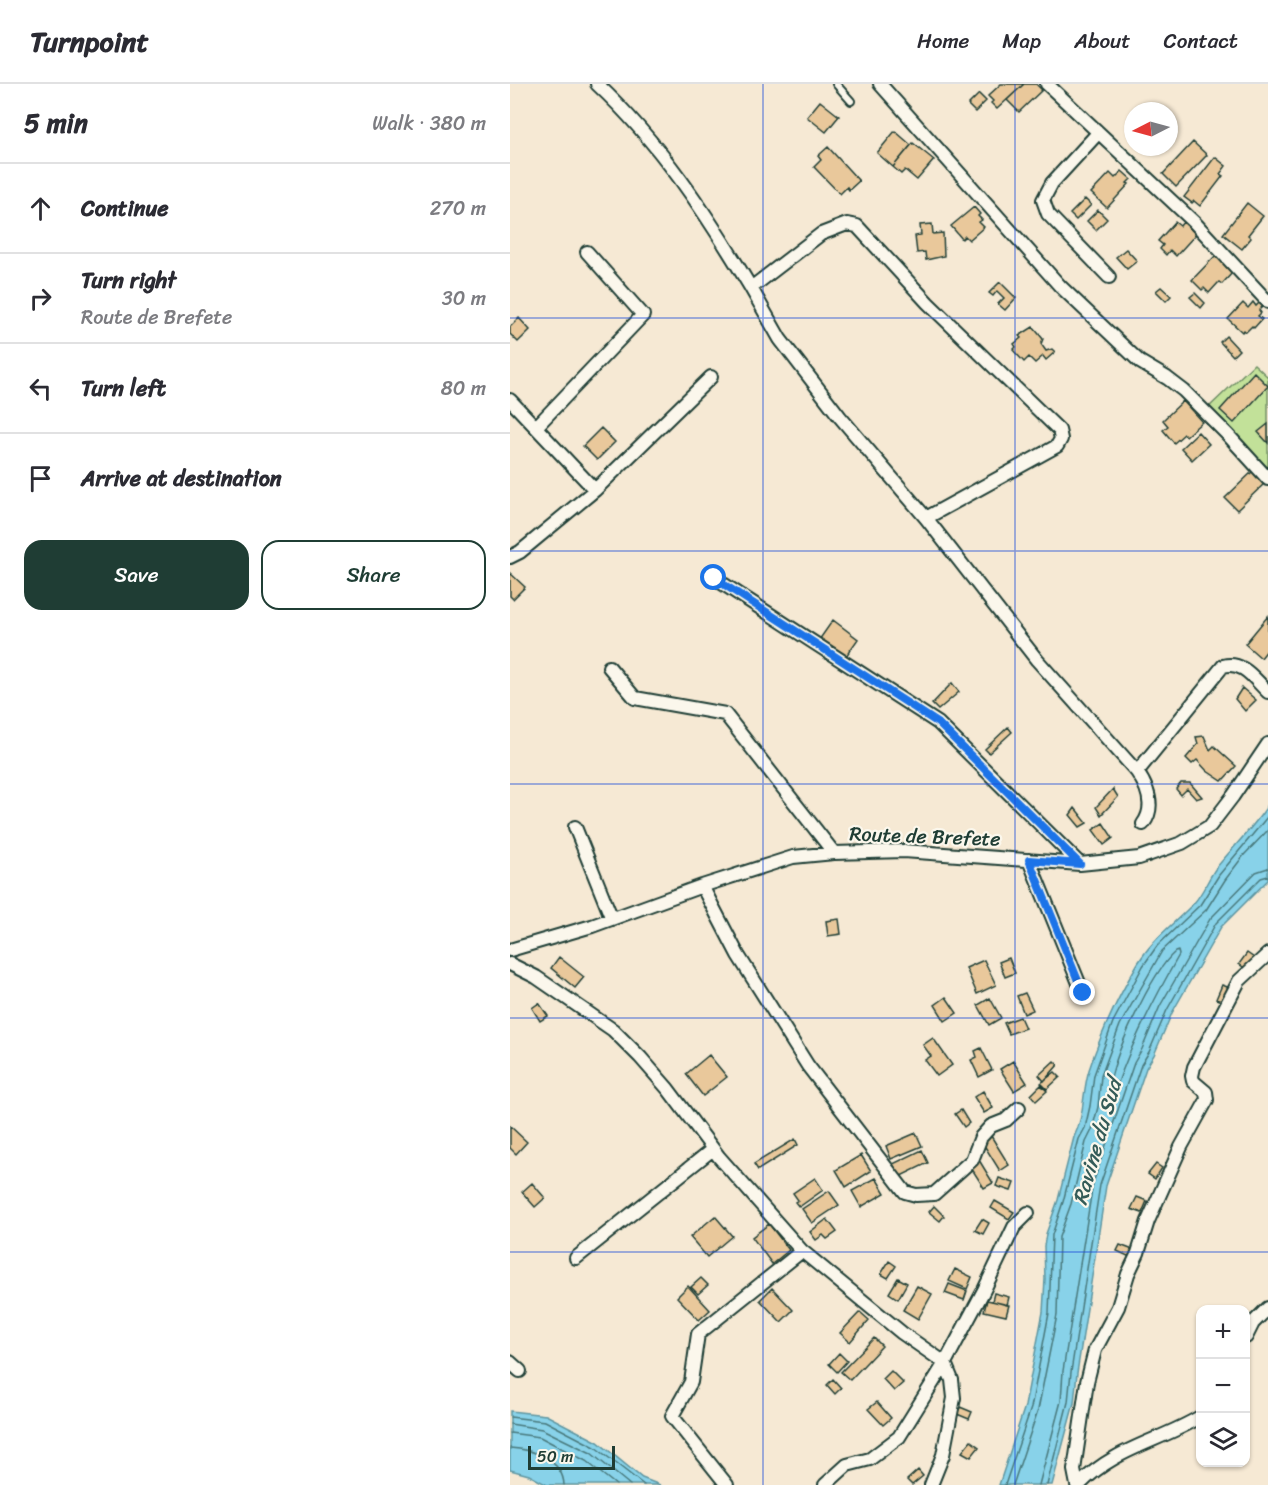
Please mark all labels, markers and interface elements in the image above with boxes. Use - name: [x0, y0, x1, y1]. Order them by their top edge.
- text: Turnpoint: [30, 17, 149, 66]
- text: Home: [917, 22, 969, 60]
- text: Map: [1002, 22, 1041, 60]
- text: About: [1074, 22, 1131, 60]
- text: Contact: [1164, 22, 1238, 60]
- text: 5 min: [24, 100, 88, 146]
- north arrow: [1124, 102, 1178, 156]
- text: Walk · 380 m: [372, 106, 486, 141]
- text: Continue: [81, 189, 169, 228]
- text: 270 m: [430, 191, 486, 226]
- icon: ahead: [24, 192, 57, 225]
- text: Turn right: [81, 261, 176, 300]
- text: 30 m: [442, 281, 486, 316]
- icon: right: [24, 282, 57, 315]
- text: Route de Brefete: [81, 300, 232, 335]
- text: Turn left: [81, 369, 166, 408]
- text: 80 m: [441, 371, 486, 406]
- icon: left: [24, 372, 57, 405]
- text: Arrive at destination: [81, 459, 282, 498]
- icon: arrive: [24, 462, 57, 495]
- button: Save: [24, 540, 249, 610]
- button: Share: [261, 540, 486, 610]
- route start: [700, 564, 726, 590]
- street label: Route de Brefete: [849, 816, 1001, 857]
- route end: [1069, 979, 1095, 1005]
- water label: Ravine du Sud: [1061, 1069, 1135, 1209]
- map controls: [1196, 1305, 1250, 1467]
- button: +: [1196, 1305, 1250, 1359]
- button: −: [1196, 1359, 1250, 1413]
- button: layers: [1196, 1413, 1250, 1467]
- text: 50 m: [537, 1442, 573, 1471]
- scale bar: [528, 1443, 615, 1470]

